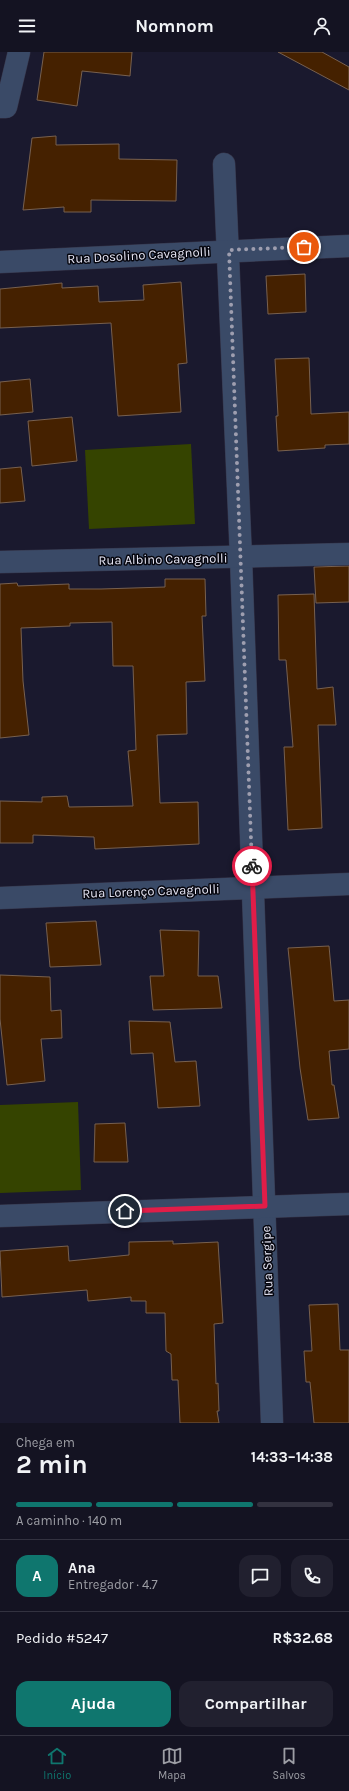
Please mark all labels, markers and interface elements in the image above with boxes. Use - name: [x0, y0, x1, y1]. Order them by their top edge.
- icon: menu: [16, 15, 38, 37]
- text: Nomnom: [135, 15, 214, 37]
- icon: person: [311, 15, 333, 37]
- pin: [287, 230, 321, 264]
- icon: bag: [293, 236, 315, 258]
- street label: Rua Dosolino Cavagnolli: [67, 244, 211, 266]
- street label: Rua Albino Cavagnolli: [98, 550, 228, 568]
- courier: [232, 846, 272, 886]
- icon: bike: [241, 855, 263, 877]
- street label: Rua Lorenço Cavagnolli: [82, 881, 220, 901]
- pin: [108, 1194, 142, 1228]
- icon: home: [114, 1200, 136, 1222]
- street label: Rua Sergipe: [258, 1225, 276, 1297]
- text: Chega em: [16, 1435, 75, 1450]
- text: 14:33–14:38: [251, 1448, 333, 1466]
- text: 2 min: [16, 1449, 88, 1480]
- text: A caminho · 140 m: [16, 1513, 122, 1528]
- button: chat: [239, 1555, 281, 1597]
- button: phone: [291, 1555, 333, 1597]
- text: Ana: [68, 1559, 96, 1577]
- text: A: [32, 1567, 42, 1585]
- text: Entregador · 4.7: [68, 1577, 158, 1592]
- text: Pedido #5247: [16, 1629, 108, 1647]
- text: R$32.68: [273, 1629, 333, 1647]
- button: Ajuda: [16, 1681, 171, 1727]
- button: Compartilhar: [179, 1681, 333, 1727]
- tab: Início: [43, 1745, 71, 1782]
- tab: Mapa: [158, 1745, 186, 1782]
- tab: Salvos: [273, 1745, 306, 1782]

